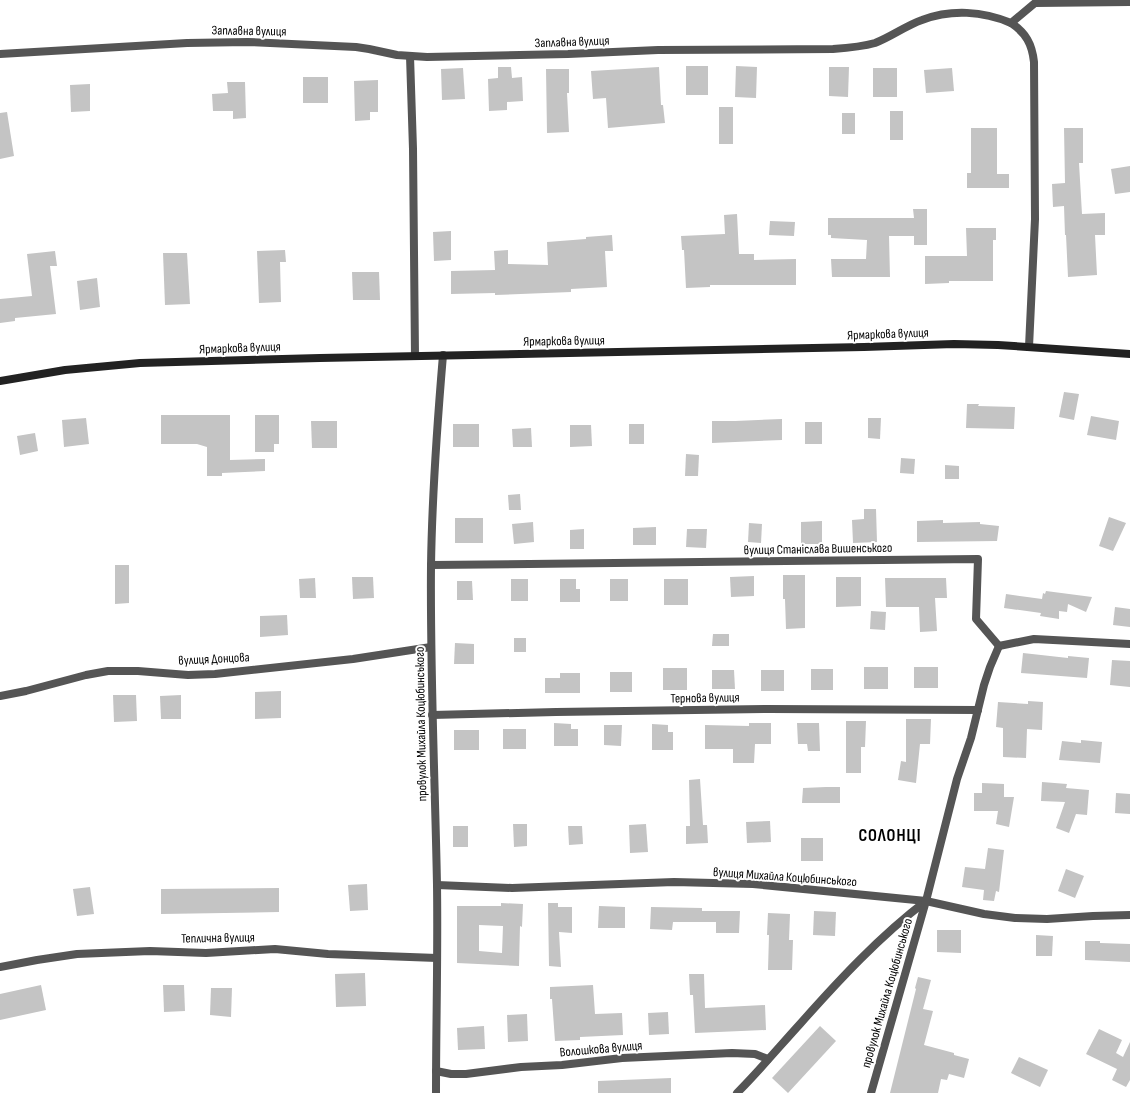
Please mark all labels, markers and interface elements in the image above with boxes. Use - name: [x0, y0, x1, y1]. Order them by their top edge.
- street label: Заплавна вулиця: [211, 22, 287, 40]
- street label: Заплавна вулиця: [534, 33, 610, 51]
- street label: Ярмаркова вулиця: [847, 325, 929, 343]
- street label: Ярмаркова вулиця: [523, 332, 605, 350]
- street label: Ярмаркова вулиця: [199, 339, 281, 357]
- street label: вулиця Станіслава Вишенського: [744, 540, 892, 558]
- street label: провулок Михайла Коцюбинського: [412, 646, 430, 802]
- street label: вулиця Донцова: [178, 649, 250, 669]
- street label: Тернова вулиця: [670, 689, 740, 707]
- district label: СОЛОНЦІ: [858, 826, 922, 846]
- street label: вулиця Михайла Коцюбинського: [713, 864, 857, 890]
- street label: провулок Михайла Коцюбинського: [858, 916, 916, 1070]
- street label: Теплична вулиця: [181, 929, 255, 947]
- street label: Волошкова вулиця: [559, 1037, 643, 1061]

